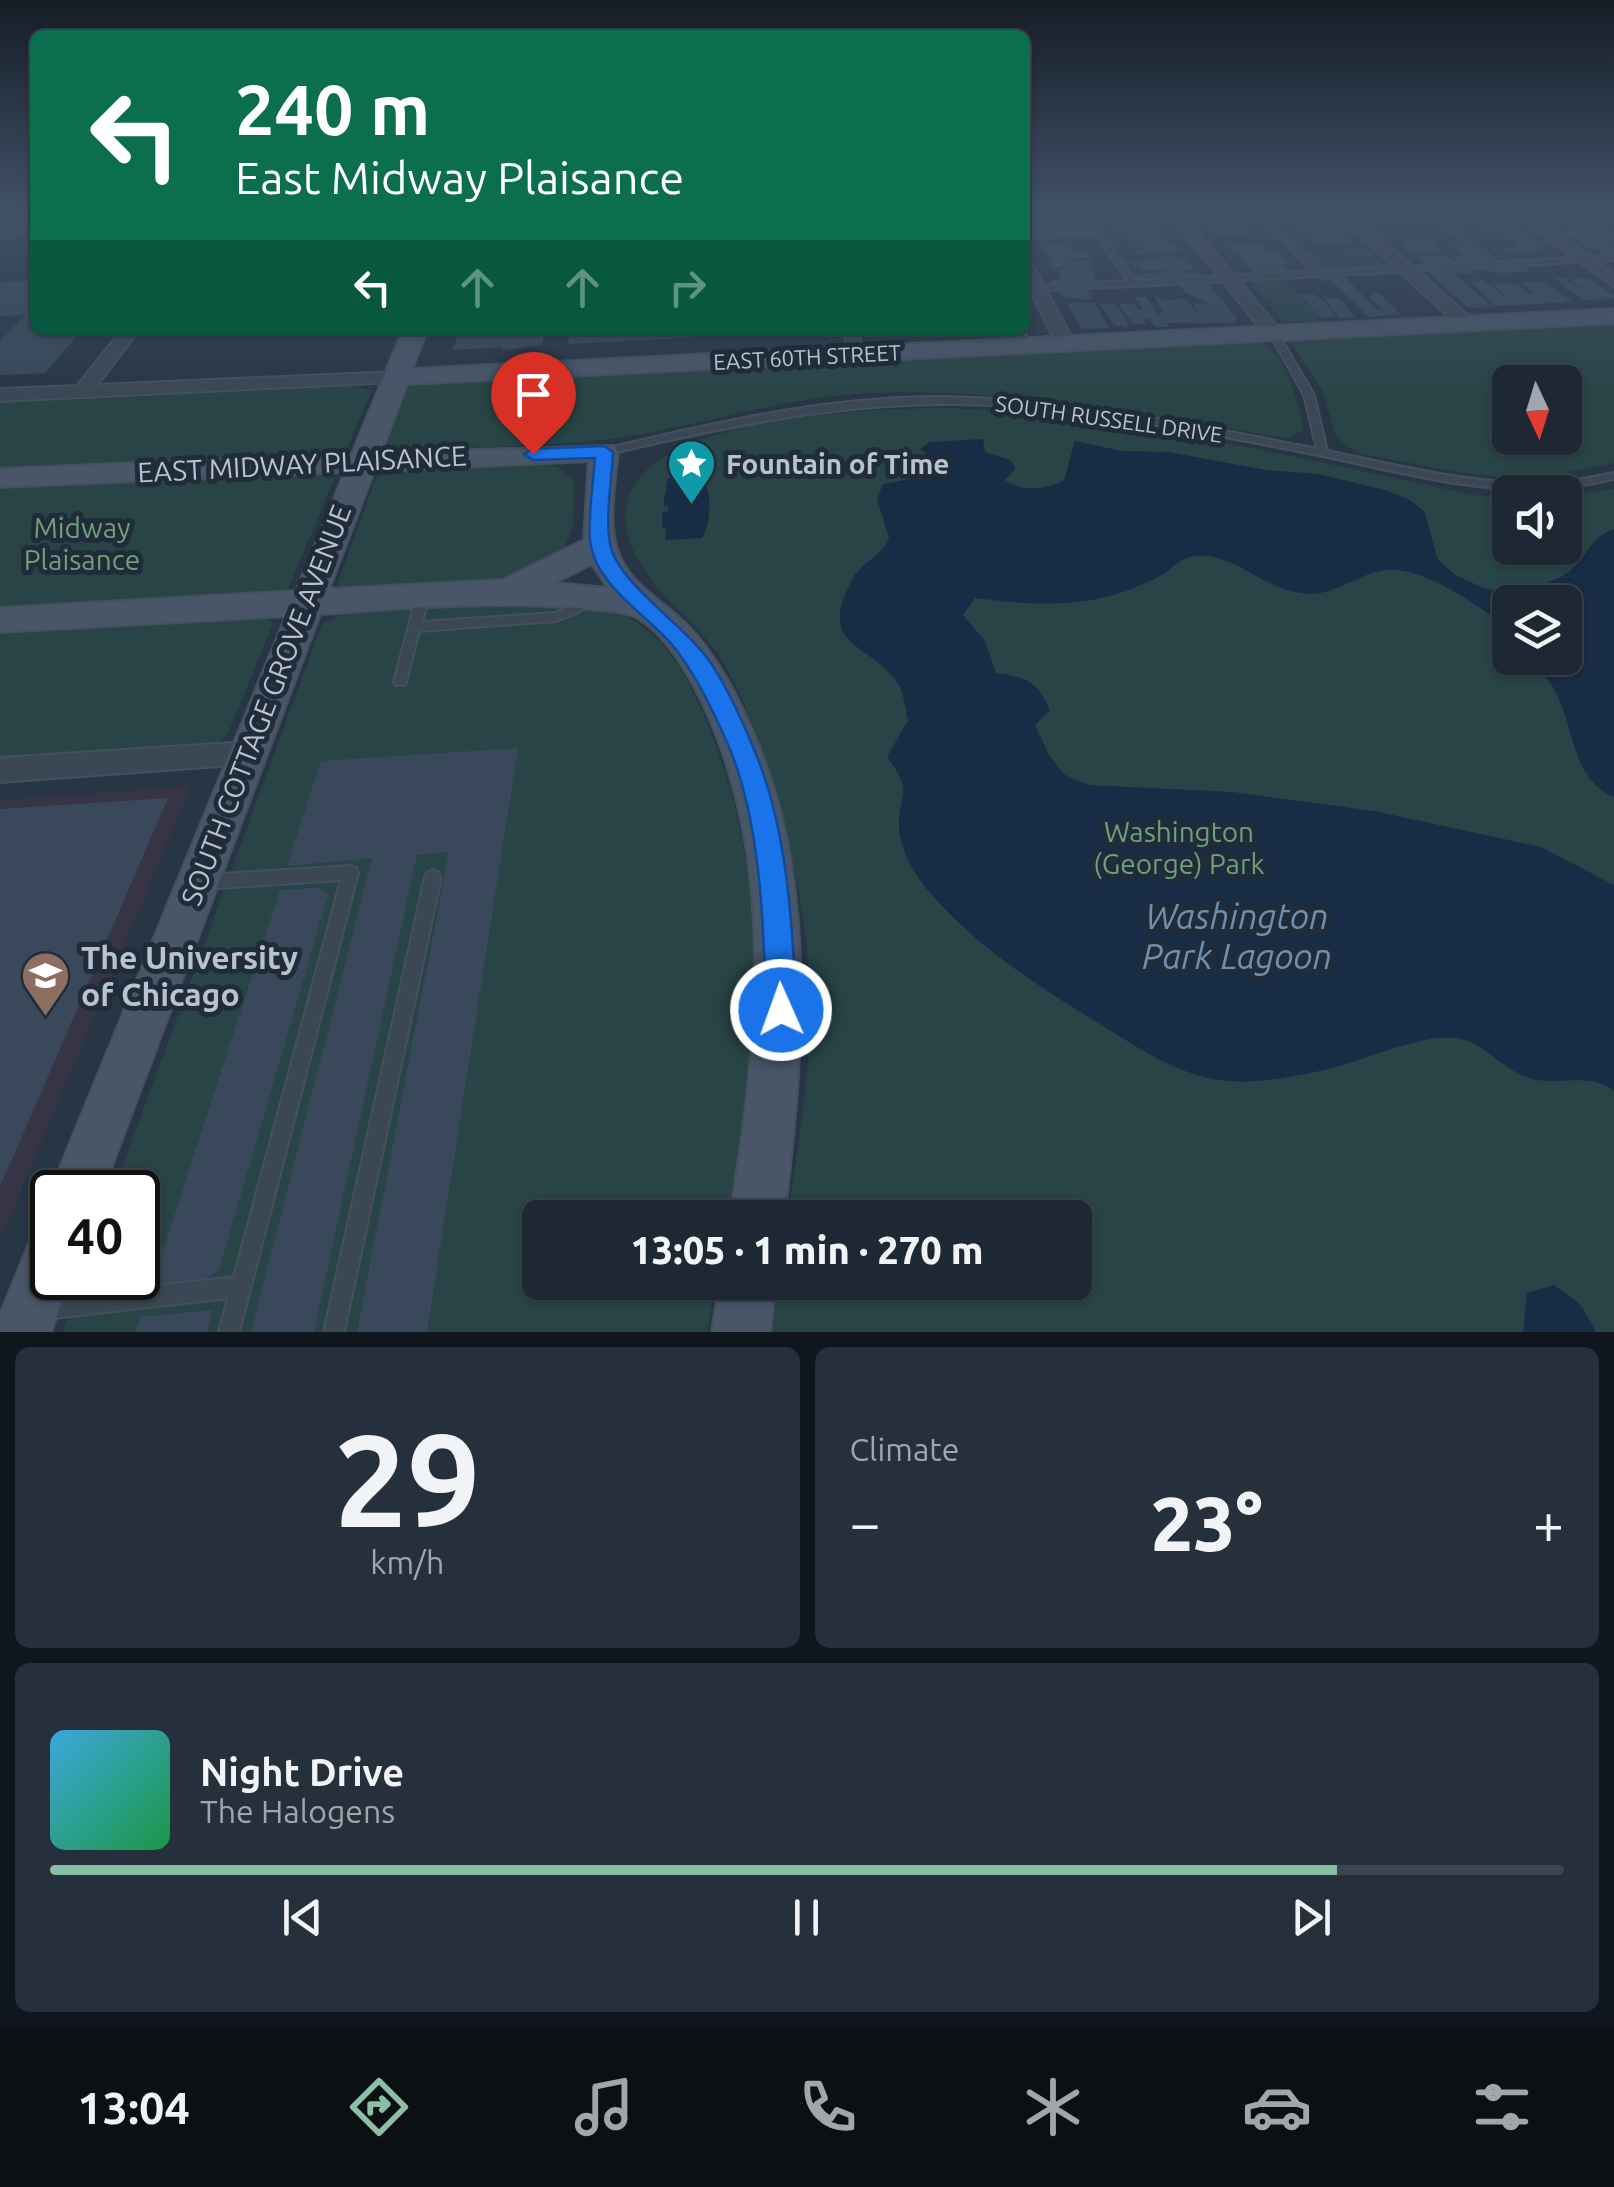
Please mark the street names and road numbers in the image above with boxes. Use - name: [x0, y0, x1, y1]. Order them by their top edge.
- street label: EAST 60TH STREET: [713, 339, 901, 374]
- street label: SOUTH RUSSELL DRIVE: [994, 390, 1224, 447]
- street label: EAST MIDWAY PLAISANCE: [137, 439, 467, 488]
- street label: SOUTH COTTAGE GROVE AVENUE: [175, 500, 356, 909]

